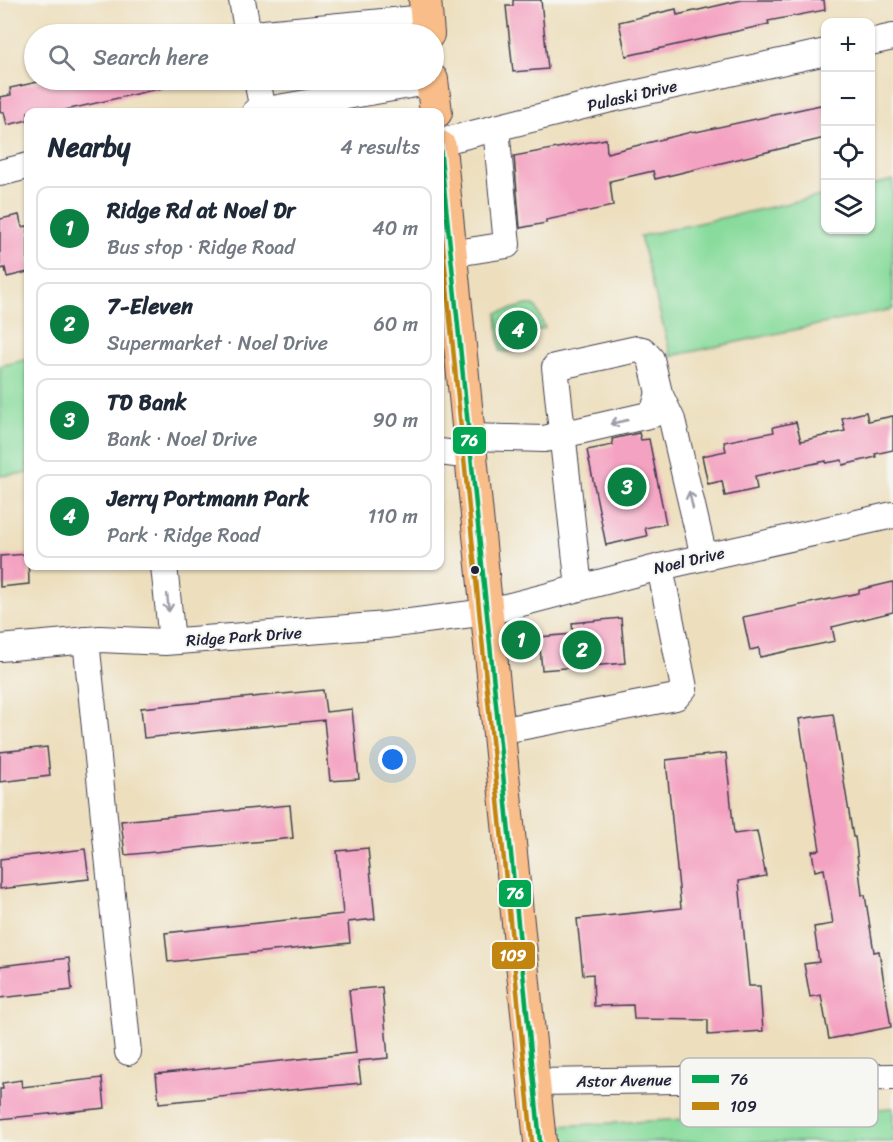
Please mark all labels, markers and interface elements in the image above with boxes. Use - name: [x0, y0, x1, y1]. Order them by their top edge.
- map controls: [821, 18, 875, 234]
- button: +: [821, 18, 875, 72]
- search box: [24, 24, 444, 90]
- text: Search here: [93, 38, 209, 77]
- icon: search: [45, 41, 78, 74]
- street label: Pulaski Drive: [584, 71, 680, 120]
- button: −: [821, 72, 875, 126]
- text: Nearby: [48, 124, 130, 170]
- button: locate: [821, 126, 875, 180]
- text: 4 results: [340, 130, 420, 165]
- button: layers: [821, 180, 875, 234]
- text: Ridge Rd at Noel Dr: [107, 191, 295, 230]
- text: 1: [65, 211, 74, 246]
- text: 40 m: [372, 211, 418, 246]
- text: Bus stop · Ridge Road: [107, 230, 295, 265]
- text: 7-Eleven: [107, 287, 193, 326]
- text: 2: [64, 307, 75, 342]
- text: 60 m: [373, 307, 418, 342]
- pin: 4: [498, 308, 538, 352]
- text: Supermarket · Noel Drive: [107, 326, 328, 361]
- text: TD Bank: [107, 383, 187, 422]
- text: 3: [64, 403, 75, 438]
- text: 90 m: [373, 403, 418, 438]
- one-way arrow: [609, 416, 628, 428]
- text: Bank · Noel Drive: [107, 422, 257, 457]
- line badge: 76: [452, 426, 487, 455]
- text: 76: [460, 426, 478, 455]
- pin: 3: [608, 464, 646, 510]
- text: Jerry Portmann Park: [107, 479, 309, 518]
- one-way arrow: [684, 491, 696, 510]
- text: 4: [63, 499, 76, 534]
- text: 110 m: [368, 499, 418, 534]
- text: Park · Ridge Road: [107, 518, 260, 553]
- street label: Noel Drive: [651, 538, 728, 583]
- unlabelled marker: [469, 564, 481, 576]
- one-way arrow: [163, 593, 174, 613]
- street label: Ridge Park Drive: [185, 618, 303, 655]
- pin: 1: [502, 618, 540, 662]
- pin: 2: [562, 628, 602, 672]
- your location: [378, 745, 407, 774]
- line badge: 76: [498, 879, 532, 908]
- text: 76: [506, 879, 524, 908]
- line badge: 109: [491, 941, 536, 970]
- text: 109: [500, 941, 527, 970]
- legend: [680, 1058, 878, 1127]
- street label: Astor Avenue: [575, 1065, 672, 1096]
- text: 76: [730, 1065, 748, 1094]
- text: 109: [730, 1092, 757, 1121]

